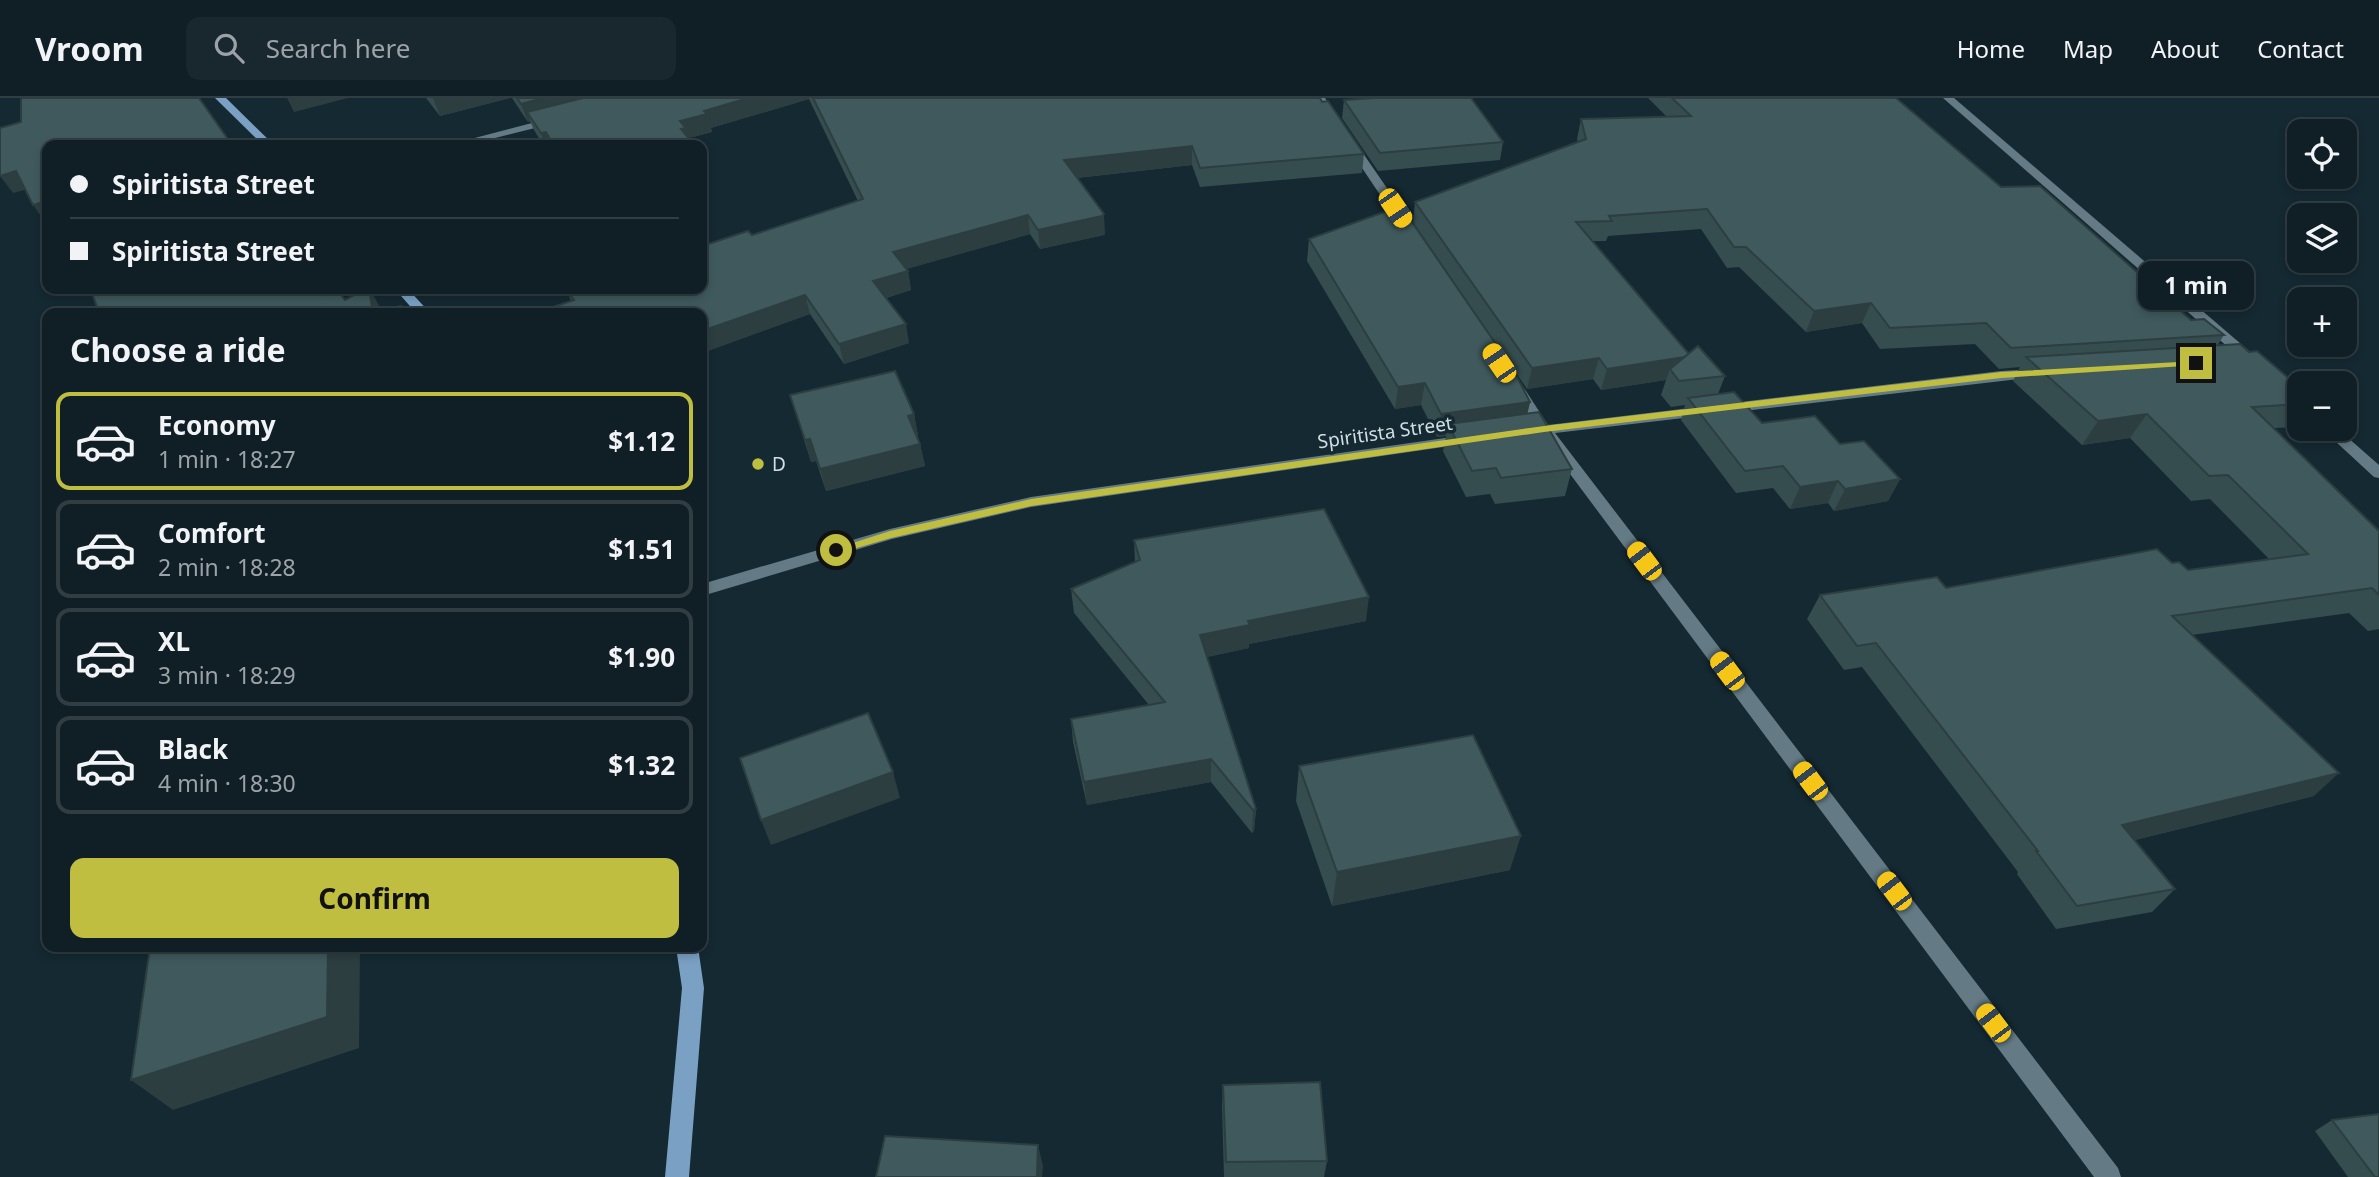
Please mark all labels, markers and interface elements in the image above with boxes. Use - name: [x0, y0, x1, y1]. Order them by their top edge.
- search box: [186, 17, 676, 80]
- text: Vroom: [35, 26, 144, 71]
- icon: search: [210, 29, 248, 67]
- text: Search here: [266, 30, 410, 66]
- text: Home: [1957, 32, 2025, 65]
- text: Map: [2063, 32, 2113, 65]
- text: About: [2151, 32, 2219, 65]
- text: Contact: [2257, 32, 2344, 65]
- map controls: [2287, 119, 2357, 441]
- button: locate: [2287, 119, 2357, 189]
- text: Spiritista Street: [112, 166, 315, 202]
- car: [1375, 185, 1416, 231]
- button: layers: [2287, 203, 2357, 273]
- text: Spiritista Street: [112, 233, 315, 269]
- callout: 1 min: [2138, 261, 2254, 310]
- text: 1 min: [2164, 269, 2228, 301]
- button: +: [2287, 287, 2357, 357]
- text: Choose a ride: [70, 328, 286, 371]
- car: [1479, 340, 1520, 386]
- route end: [2180, 347, 2212, 379]
- button: −: [2287, 371, 2357, 441]
- text: Economy: [158, 407, 276, 443]
- icon: car: [74, 410, 137, 473]
- street label: Spiritista Street: [1316, 410, 1454, 454]
- text: $1.12: [608, 423, 675, 459]
- text: 1 min · 18:27: [158, 443, 296, 475]
- place label: D: [772, 451, 786, 477]
- marker: D: [750, 456, 766, 472]
- text: Comfort: [158, 515, 266, 551]
- icon: car: [74, 518, 137, 581]
- text: $1.51: [608, 531, 675, 567]
- route start: [820, 534, 852, 566]
- car: [1623, 538, 1666, 584]
- text: 2 min · 18:28: [158, 551, 296, 583]
- text: XL: [158, 623, 190, 659]
- icon: car: [74, 626, 137, 689]
- text: $1.90: [608, 639, 675, 675]
- car: [1706, 648, 1749, 694]
- text: 3 min · 18:29: [158, 659, 296, 691]
- text: Black: [158, 731, 228, 767]
- icon: car: [74, 734, 137, 797]
- text: $1.32: [608, 747, 675, 783]
- car: [1789, 758, 1832, 804]
- text: 4 min · 18:30: [158, 767, 296, 799]
- button: Confirm: [70, 858, 679, 938]
- car: [1873, 868, 1916, 914]
- car: [1972, 1000, 2015, 1046]

